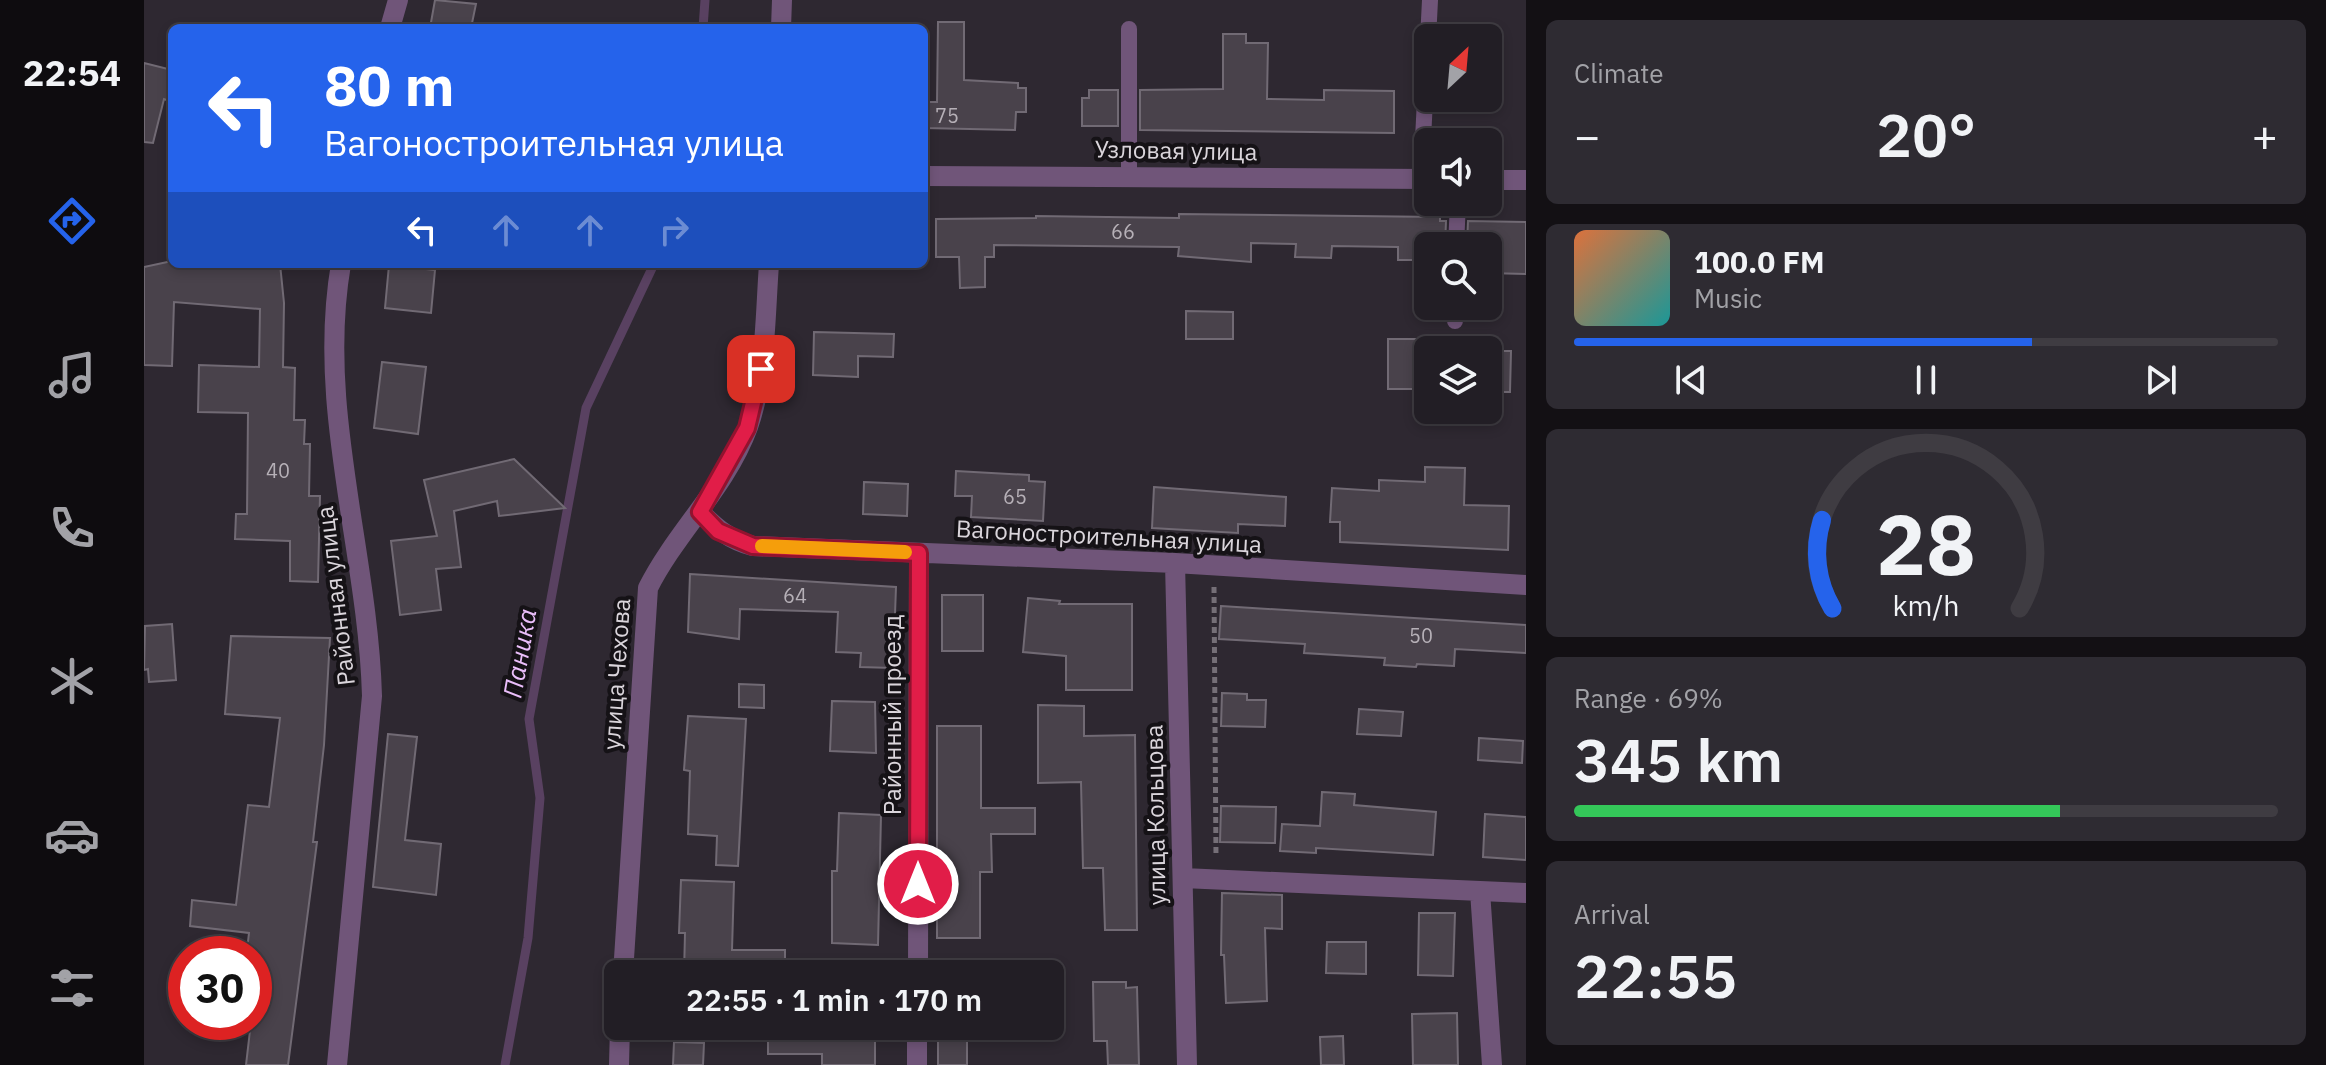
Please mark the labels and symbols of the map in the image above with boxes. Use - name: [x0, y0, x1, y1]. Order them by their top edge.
- north arrow: [1414, 24, 1502, 112]
- house number: 75: [935, 102, 959, 129]
- street label: Узловая улица: [1094, 133, 1258, 167]
- house number: 66: [1111, 218, 1135, 245]
- pin: [727, 335, 795, 403]
- house number: 40: [266, 457, 290, 484]
- house number: 65: [1003, 483, 1027, 510]
- street label: Районная улица: [308, 504, 362, 688]
- street label: Вагоностроительная улица: [955, 512, 1263, 560]
- house number: 64: [783, 582, 807, 609]
- street label: улица Чехова: [595, 597, 637, 751]
- water label: Паника: [494, 606, 544, 700]
- street label: Районный проезд: [876, 615, 908, 815]
- house number: 50: [1409, 622, 1433, 649]
- street label: улица Кольцова: [1137, 724, 1173, 906]
- position arrow: [876, 842, 960, 926]
- speed limit sign: 30: [168, 936, 272, 1040]

